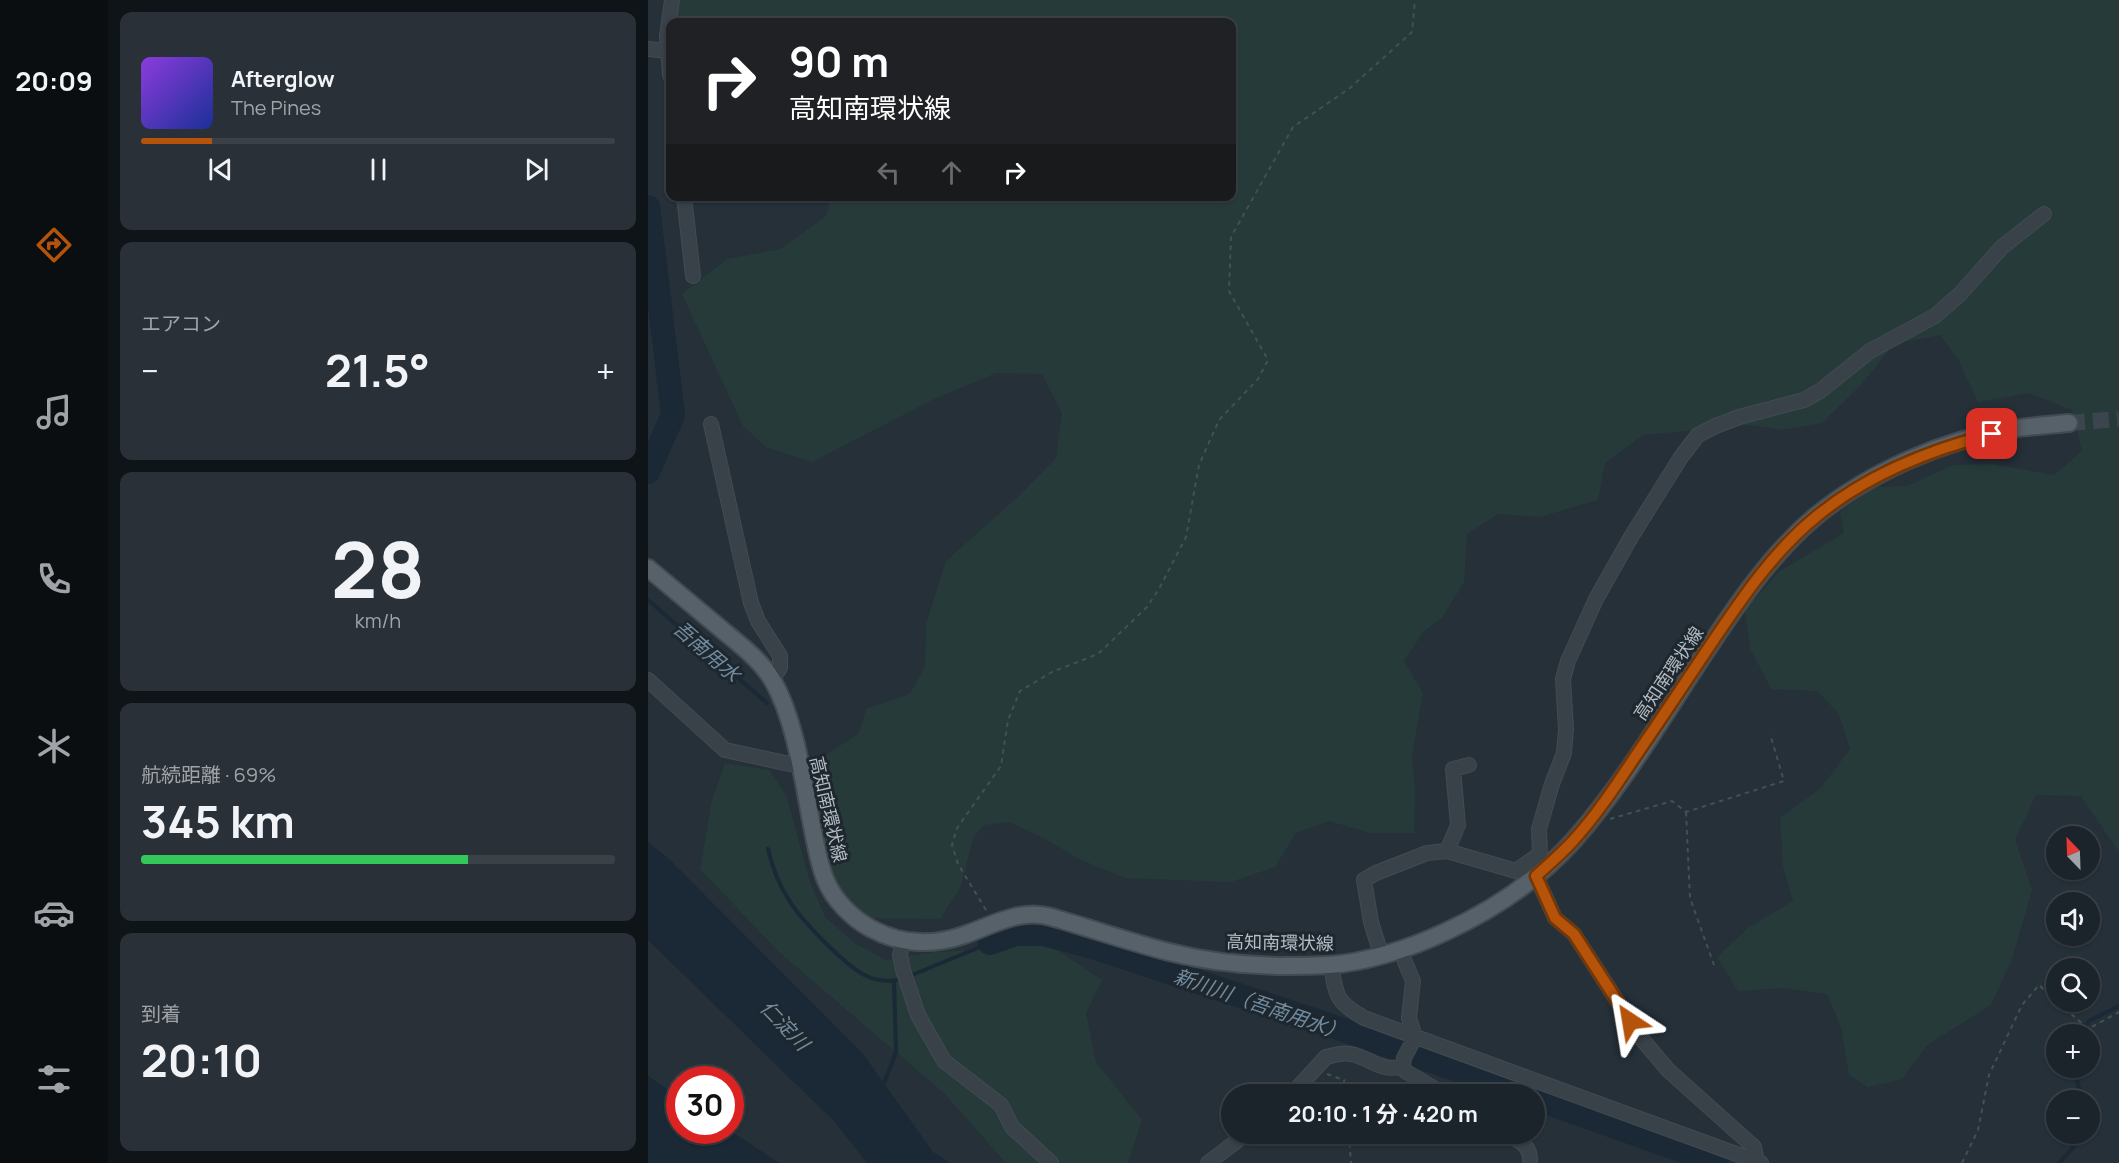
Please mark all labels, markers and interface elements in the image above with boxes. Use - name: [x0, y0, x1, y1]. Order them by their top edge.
- text: 90 m: [789, 32, 889, 90]
- icon: right: [690, 42, 768, 120]
- text: 20:09: [15, 62, 93, 99]
- text: Afterglow: [231, 64, 335, 94]
- text: 高知南環状線: [789, 89, 951, 126]
- text: The Pines: [231, 94, 321, 121]
- icon: previous: [204, 153, 237, 186]
- icon: pause: [362, 153, 395, 186]
- icon: next: [520, 153, 553, 186]
- icon: left: [872, 156, 905, 189]
- icon: ahead: [935, 156, 968, 189]
- icon: right: [998, 156, 1031, 189]
- icon: directions: [33, 224, 75, 266]
- text: エアコン: [141, 310, 221, 337]
- text: 21.5°: [325, 339, 430, 401]
- text: −: [141, 348, 159, 393]
- text: +: [596, 348, 615, 393]
- icon: music: [33, 391, 75, 433]
- pin: [1966, 408, 2017, 459]
- icon: arrive: [1975, 417, 2008, 450]
- text: 28: [331, 515, 425, 621]
- icon: phone: [33, 558, 75, 600]
- text: km/h: [355, 607, 401, 634]
- water label: 吾南用水: [668, 615, 748, 689]
- street label: 高知南環状線: [1628, 622, 1708, 724]
- icon: climate: [33, 725, 75, 767]
- street label: 高知南環状線: [805, 754, 853, 864]
- text: 航続距離 · 69%: [141, 761, 276, 788]
- text: 345 km: [141, 790, 295, 852]
- north arrow: [2046, 826, 2100, 880]
- map controls: [2046, 826, 2100, 1144]
- icon: car: [33, 892, 75, 934]
- button: sound: [2046, 892, 2100, 946]
- street label: 高知南環状線: [1226, 929, 1334, 955]
- button: search: [2046, 958, 2100, 1012]
- water label: 新川川（吾南用水）: [1171, 962, 1349, 1046]
- position arrow: [1598, 989, 1662, 1053]
- water label: 仁淀川: [754, 994, 817, 1057]
- text: 到着: [141, 1000, 181, 1027]
- button: +: [2046, 1024, 2100, 1078]
- text: 20:10: [141, 1029, 262, 1091]
- icon: filters: [33, 1058, 75, 1100]
- speed limit sign: 30: [666, 1066, 744, 1144]
- button: −: [2046, 1090, 2100, 1144]
- text: 20:10 · 1 分 · 420 m: [1288, 1099, 1478, 1129]

